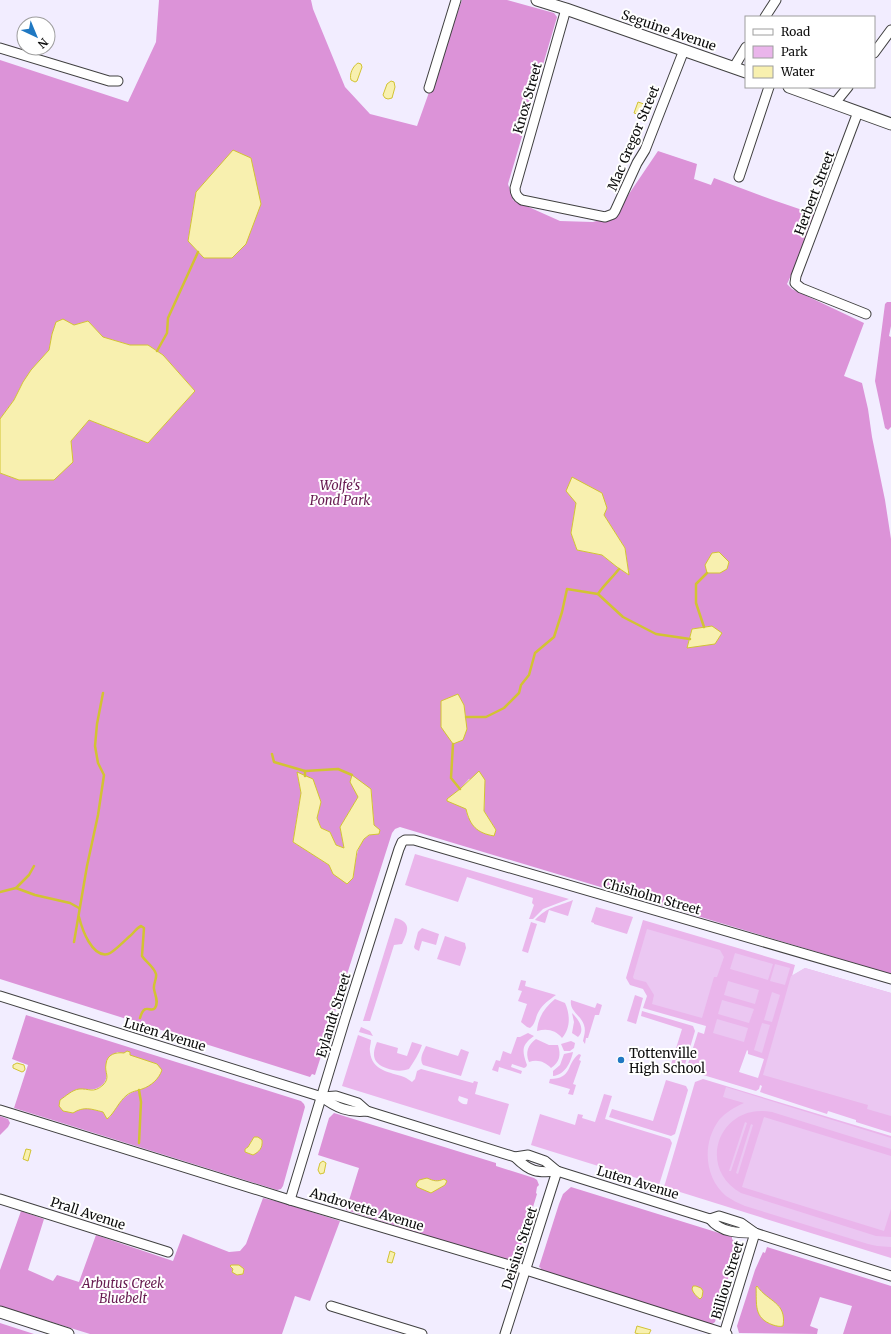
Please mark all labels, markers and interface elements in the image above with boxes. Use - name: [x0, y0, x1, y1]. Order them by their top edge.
- street label: Seguine Avenue: [619, 6, 719, 55]
- north arrow: [16, 16, 56, 56]
- legend: [745, 16, 875, 88]
- text: Road: [781, 24, 810, 39]
- text: N: [35, 35, 51, 51]
- text: Park: [781, 44, 808, 59]
- street label: Knox Street: [509, 61, 546, 136]
- text: Water: [780, 64, 816, 79]
- street label: Mac Gregor Street: [604, 83, 663, 193]
- street label: Herbert Street: [791, 149, 838, 238]
- park label: Wolfe's Pond Park: [310, 477, 370, 509]
- street label: Chisholm Street: [601, 874, 703, 919]
- street label: Eylandt Street: [312, 971, 354, 1060]
- street label: Luten Avenue: [122, 1014, 208, 1055]
- place label: Tottenville High School: [629, 1045, 705, 1077]
- marker: Tottenville High School: [616, 1055, 626, 1065]
- street label: Luten Avenue: [595, 1162, 681, 1203]
- street label: Androvette Avenue: [307, 1184, 426, 1235]
- street label: Prall Avenue: [48, 1193, 128, 1234]
- street label: Deisius Street: [498, 1205, 541, 1292]
- street label: Billiou Street: [707, 1239, 747, 1321]
- park label: Arbutus Creek Bluebelt: [81, 1275, 164, 1307]

